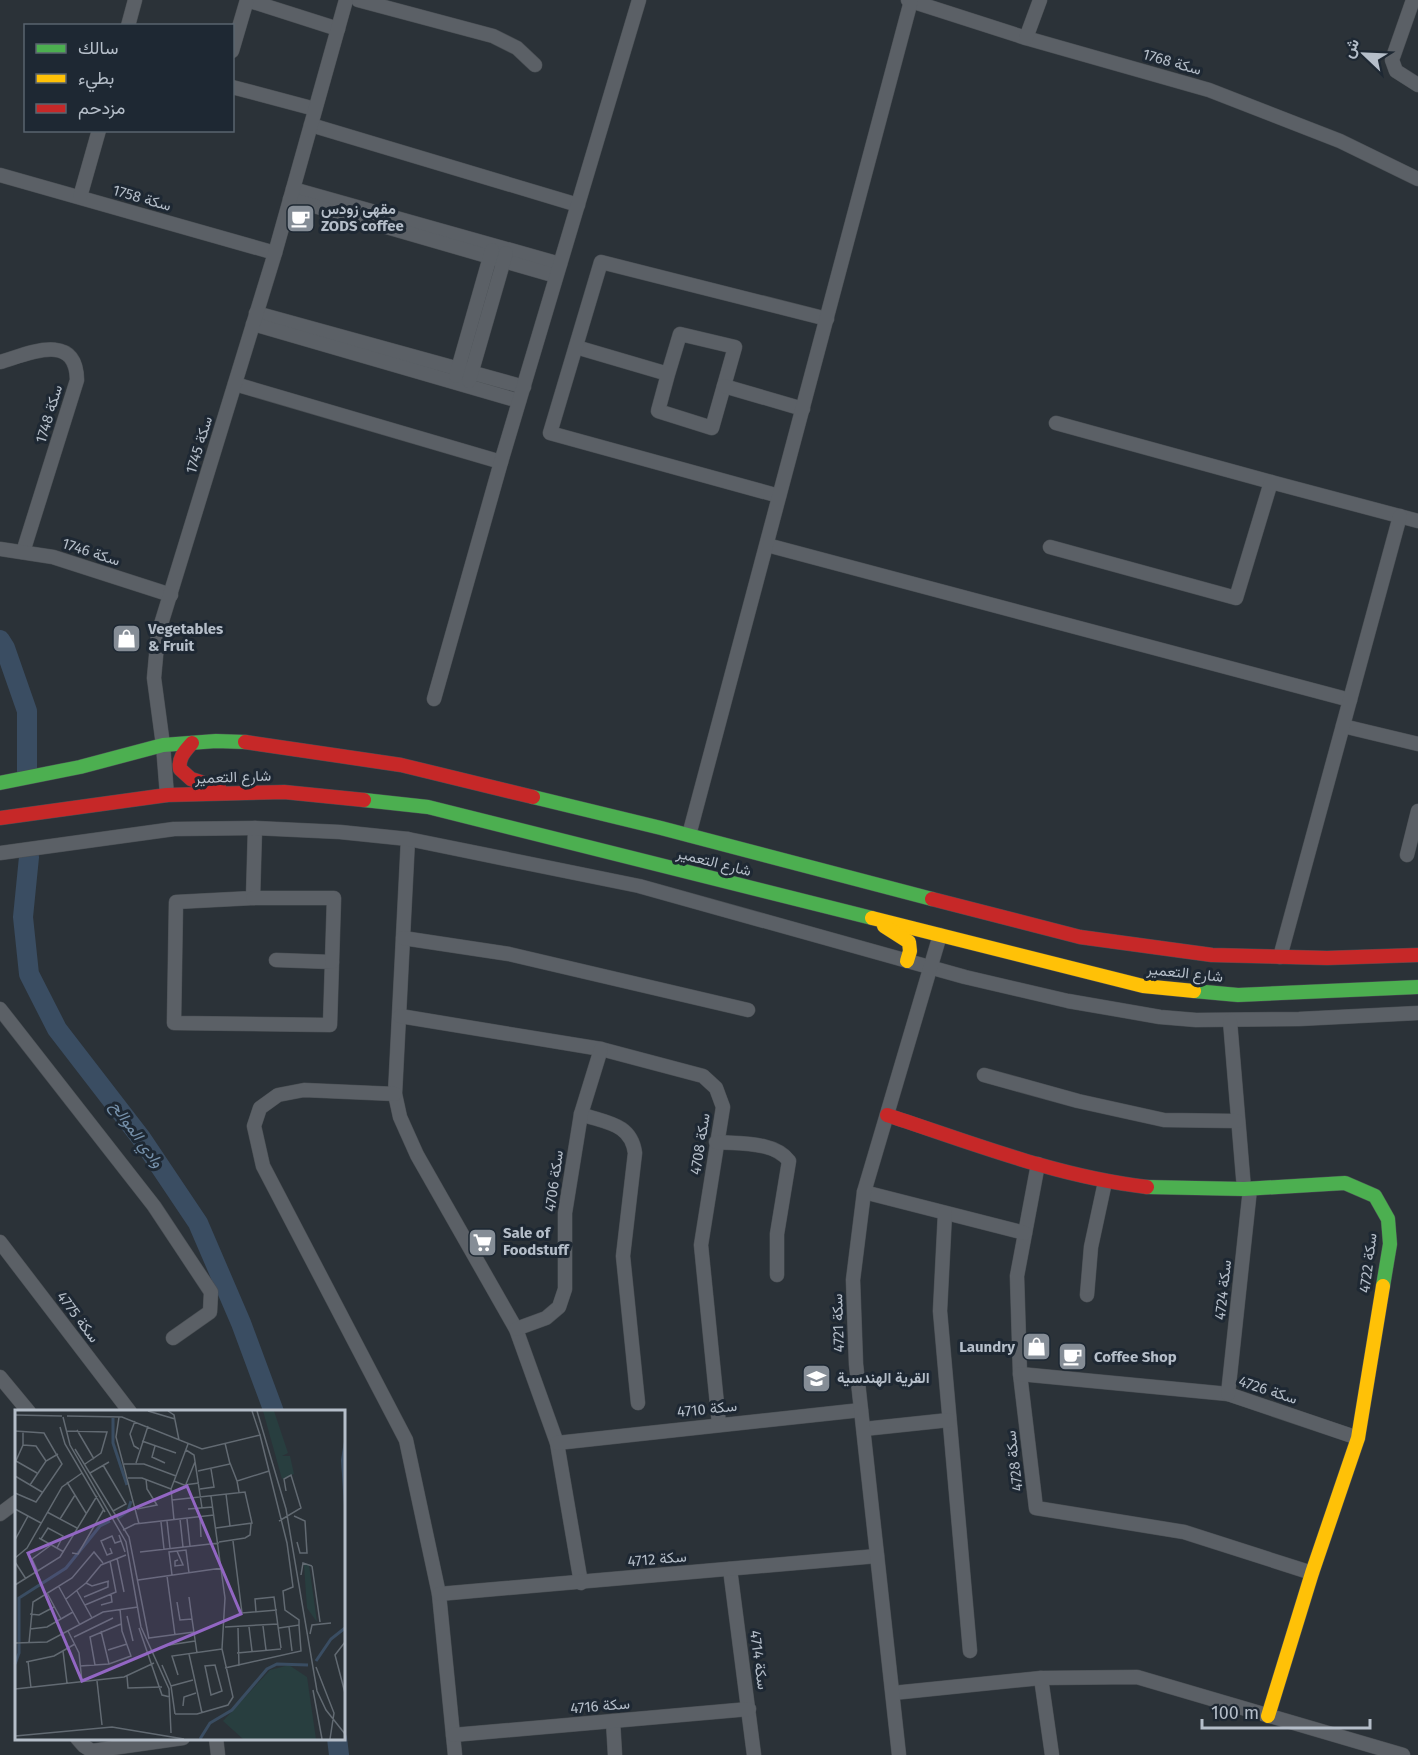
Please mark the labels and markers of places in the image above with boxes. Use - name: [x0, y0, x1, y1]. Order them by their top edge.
- place label: مقهى زودس ZODS coffee: [321, 200, 404, 235]
- cafe icon: مقهى زودس ZODS coffee: [284, 202, 316, 234]
- place label: Vegetables & Fruit: [147, 620, 223, 655]
- shop icon: Vegetables & Fruit: [111, 622, 143, 654]
- place label: Sale of Foodstuff: [503, 1224, 570, 1259]
- supermarket icon: Sale of Foodstuff: [466, 1226, 498, 1258]
- shop icon: Laundry: [1020, 1331, 1052, 1363]
- place label: Laundry: [959, 1338, 1015, 1356]
- cafe icon: Coffee Shop: [1057, 1341, 1089, 1373]
- place label: Coffee Shop: [1094, 1348, 1177, 1366]
- school or university icon: القرية الهندسية: [800, 1362, 832, 1394]
- place label: القرية الهندسية: [837, 1369, 930, 1387]

